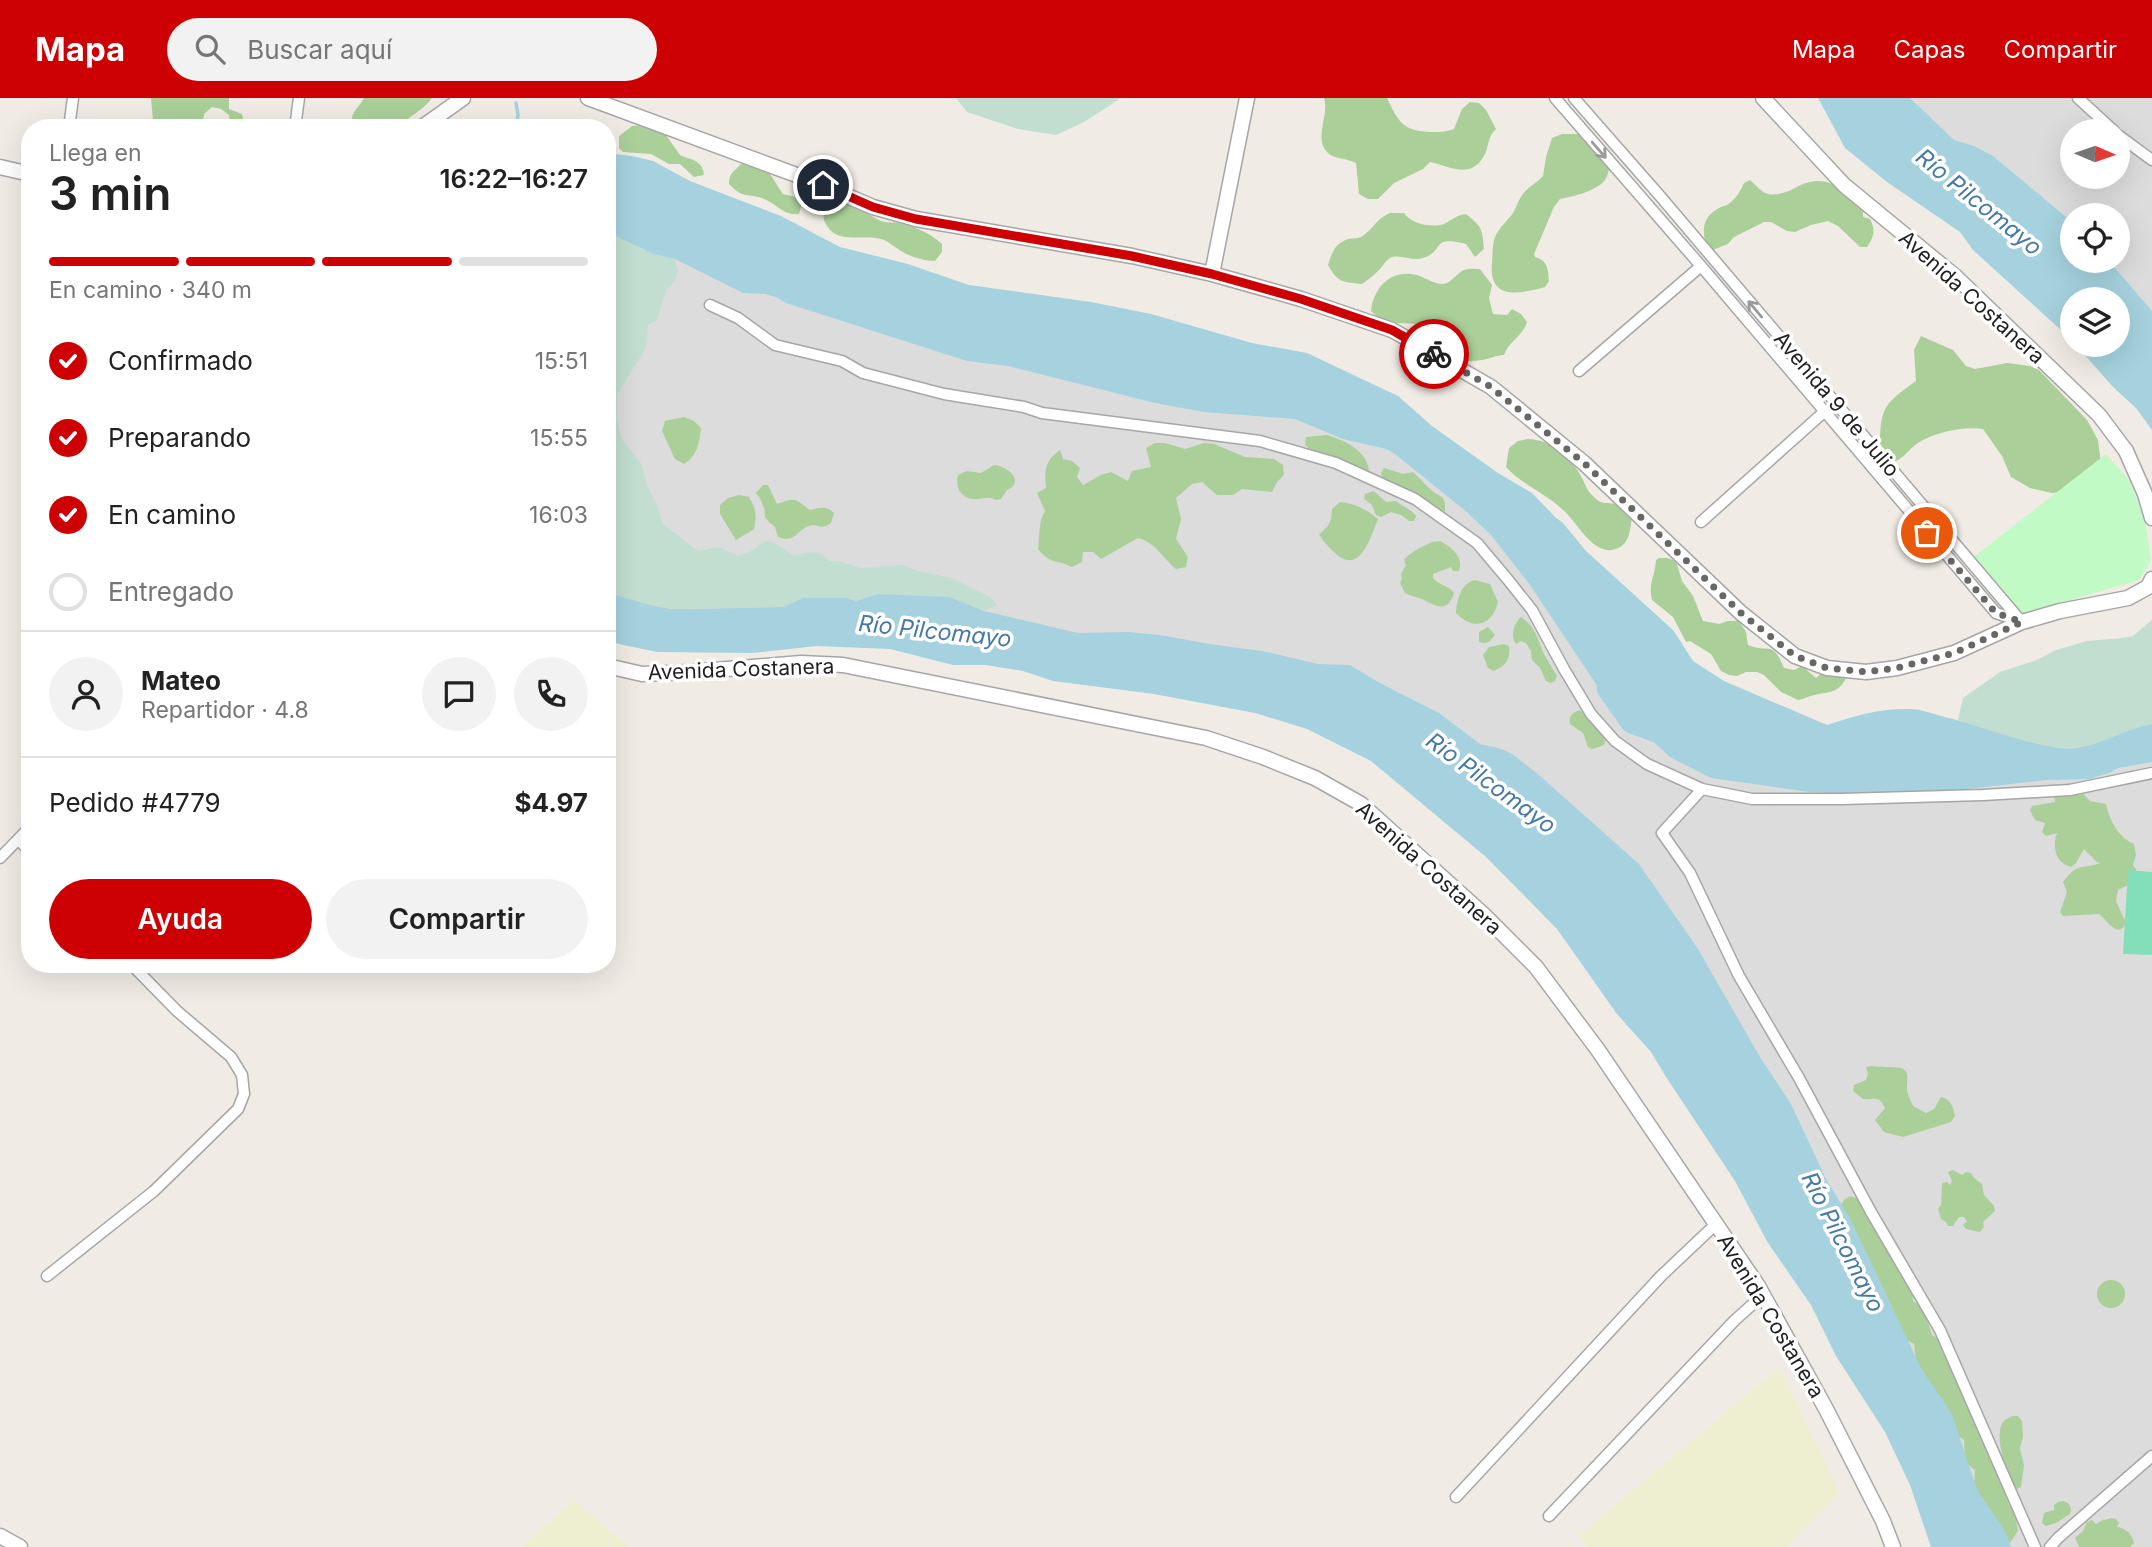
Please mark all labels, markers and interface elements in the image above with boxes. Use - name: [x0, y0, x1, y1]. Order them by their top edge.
- search box: [167, 18, 657, 81]
- text: Mapa: [35, 29, 125, 69]
- icon: search: [191, 30, 229, 68]
- text: Buscar aquí: [247, 34, 392, 65]
- text: Mapa: [1792, 35, 1855, 64]
- text: Capas: [1893, 35, 1966, 64]
- text: Compartir: [2004, 35, 2117, 64]
- north arrow: [2060, 119, 2130, 189]
- map controls: [2060, 119, 2130, 357]
- text: Llega en: [49, 139, 141, 167]
- one-way arrow: [1591, 140, 1607, 158]
- water label: Río Pilcomayo: [1910, 143, 2048, 261]
- pin: [793, 155, 853, 215]
- text: 16:22–16:27: [440, 163, 588, 194]
- text: 3 min: [49, 165, 171, 221]
- icon: home: [804, 166, 842, 204]
- button: locate: [2060, 203, 2130, 273]
- street label: Avenida Costanera: [1894, 225, 2050, 369]
- text: En camino · 340 m: [49, 276, 252, 304]
- button: layers: [2060, 287, 2130, 357]
- one-way arrow: [1748, 300, 1764, 318]
- courier: [1399, 319, 1469, 389]
- street label: Avenida 9 de Julio: [1769, 326, 1905, 482]
- icon: bike: [1415, 335, 1453, 373]
- icon: check: [49, 342, 87, 380]
- text: Confirmado: [108, 345, 253, 376]
- text: 15:51: [535, 347, 588, 375]
- icon: check: [49, 419, 87, 457]
- text: Preparando: [108, 422, 251, 453]
- text: 15:55: [530, 424, 588, 452]
- icon: check: [49, 496, 87, 534]
- text: En camino: [108, 499, 236, 530]
- text: 16:03: [529, 501, 588, 529]
- pin: [1897, 503, 1957, 563]
- icon: bag: [1908, 514, 1946, 552]
- text: Entregado: [108, 576, 234, 607]
- water label: Río Pilcomayo: [857, 609, 1013, 653]
- street label: Avenida Costanera: [647, 653, 835, 685]
- button: person: [49, 657, 123, 731]
- button: chat: [422, 657, 496, 731]
- button: phone: [514, 657, 588, 731]
- text: Mateo: [141, 665, 221, 696]
- text: Repartidor · 4.8: [141, 696, 309, 724]
- water label: Río Pilcomayo: [1421, 727, 1561, 839]
- text: Pedido #4779: [49, 787, 221, 818]
- text: $4.97: [514, 787, 588, 818]
- street label: Avenida Costanera: [1351, 796, 1507, 940]
- button: Ayuda: [49, 879, 312, 959]
- button: Compartir: [326, 879, 588, 959]
- water label: Río Pilcomayo: [1796, 1167, 1890, 1317]
- street label: Avenida Costanera: [1712, 1229, 1830, 1403]

